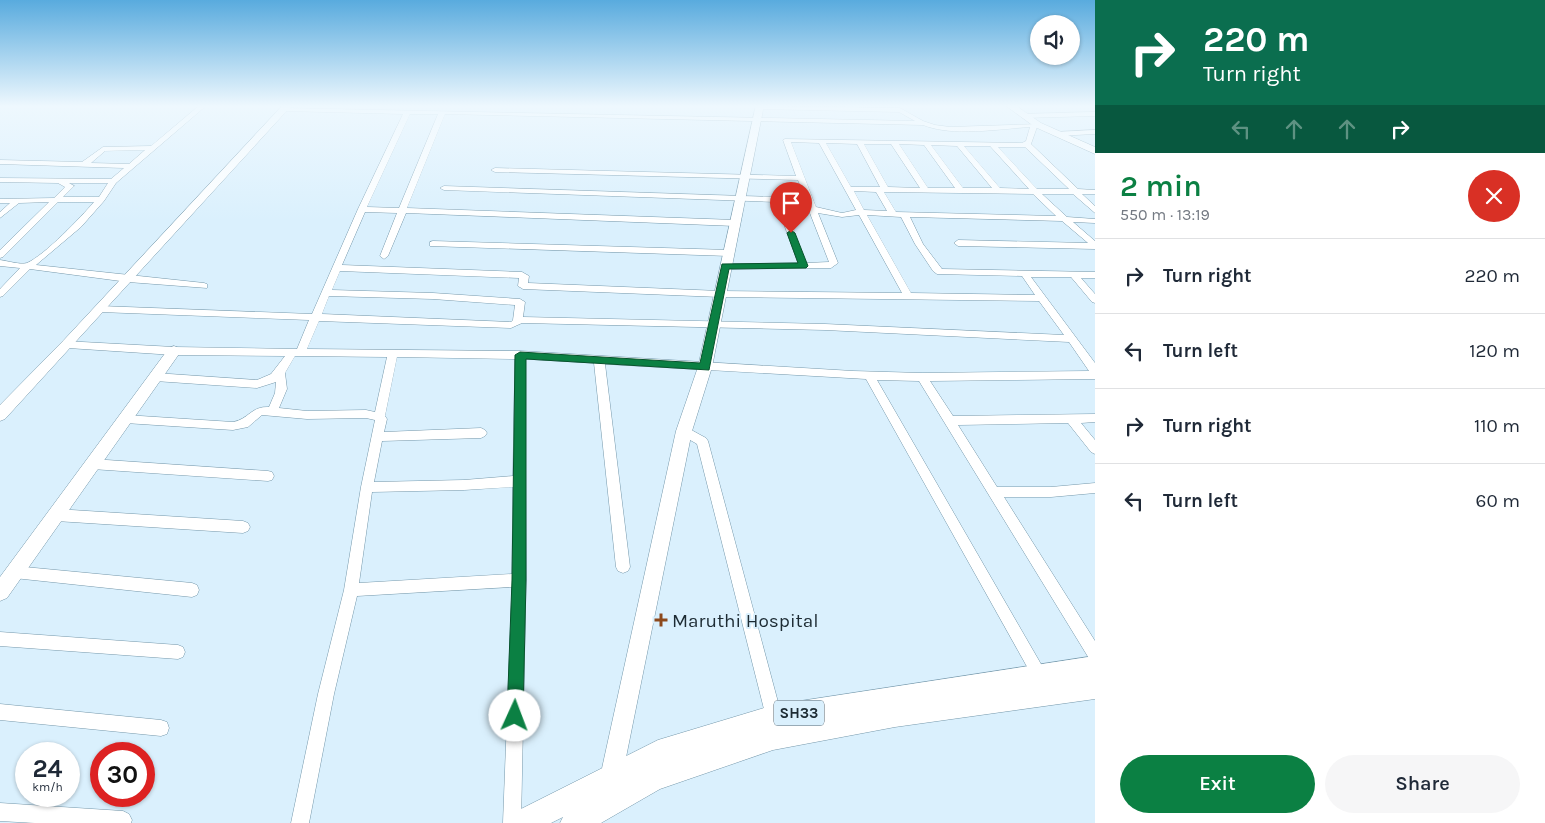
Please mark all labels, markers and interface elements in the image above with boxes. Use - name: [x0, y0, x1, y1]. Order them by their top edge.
- map controls: [1030, 15, 1080, 65]
- button: sound: [1030, 15, 1080, 65]
- text: 220 m: [1203, 19, 1310, 60]
- icon: right: [1120, 20, 1185, 85]
- text: Turn right: [1203, 61, 1301, 87]
- icon: left: [1227, 115, 1255, 143]
- icon: ahead: [1280, 115, 1308, 143]
- icon: ahead: [1333, 115, 1361, 143]
- icon: right: [1386, 115, 1414, 143]
- text: 2 min: [1120, 168, 1202, 204]
- button: close: [1468, 170, 1520, 222]
- pin: [770, 182, 812, 233]
- icon: arrive: [777, 189, 805, 217]
- text: 550 m · 13:19: [1120, 205, 1210, 224]
- icon: right: [1120, 262, 1148, 290]
- text: Turn right: [1163, 265, 1252, 287]
- text: 220 m: [1464, 265, 1520, 287]
- icon: left: [1120, 337, 1148, 365]
- text: Turn left: [1163, 340, 1238, 362]
- text: 120 m: [1469, 340, 1520, 362]
- icon: right: [1120, 412, 1148, 440]
- text: Turn right: [1163, 415, 1252, 437]
- text: 110 m: [1474, 415, 1520, 437]
- icon: left: [1120, 487, 1148, 515]
- text: Turn left: [1163, 490, 1238, 512]
- text: 60 m: [1476, 490, 1520, 512]
- place label: Maruthi Hospital: [672, 610, 818, 632]
- marker: Maruthi Hospital: [654, 613, 668, 627]
- position arrow: [488, 689, 540, 741]
- road number: SH33: [774, 700, 824, 726]
- speed limit sign: 30: [90, 742, 155, 807]
- text: 24: [32, 754, 63, 783]
- button: Exit: [1120, 755, 1315, 813]
- button: Share: [1325, 755, 1520, 813]
- text: km/h: [32, 780, 63, 794]

